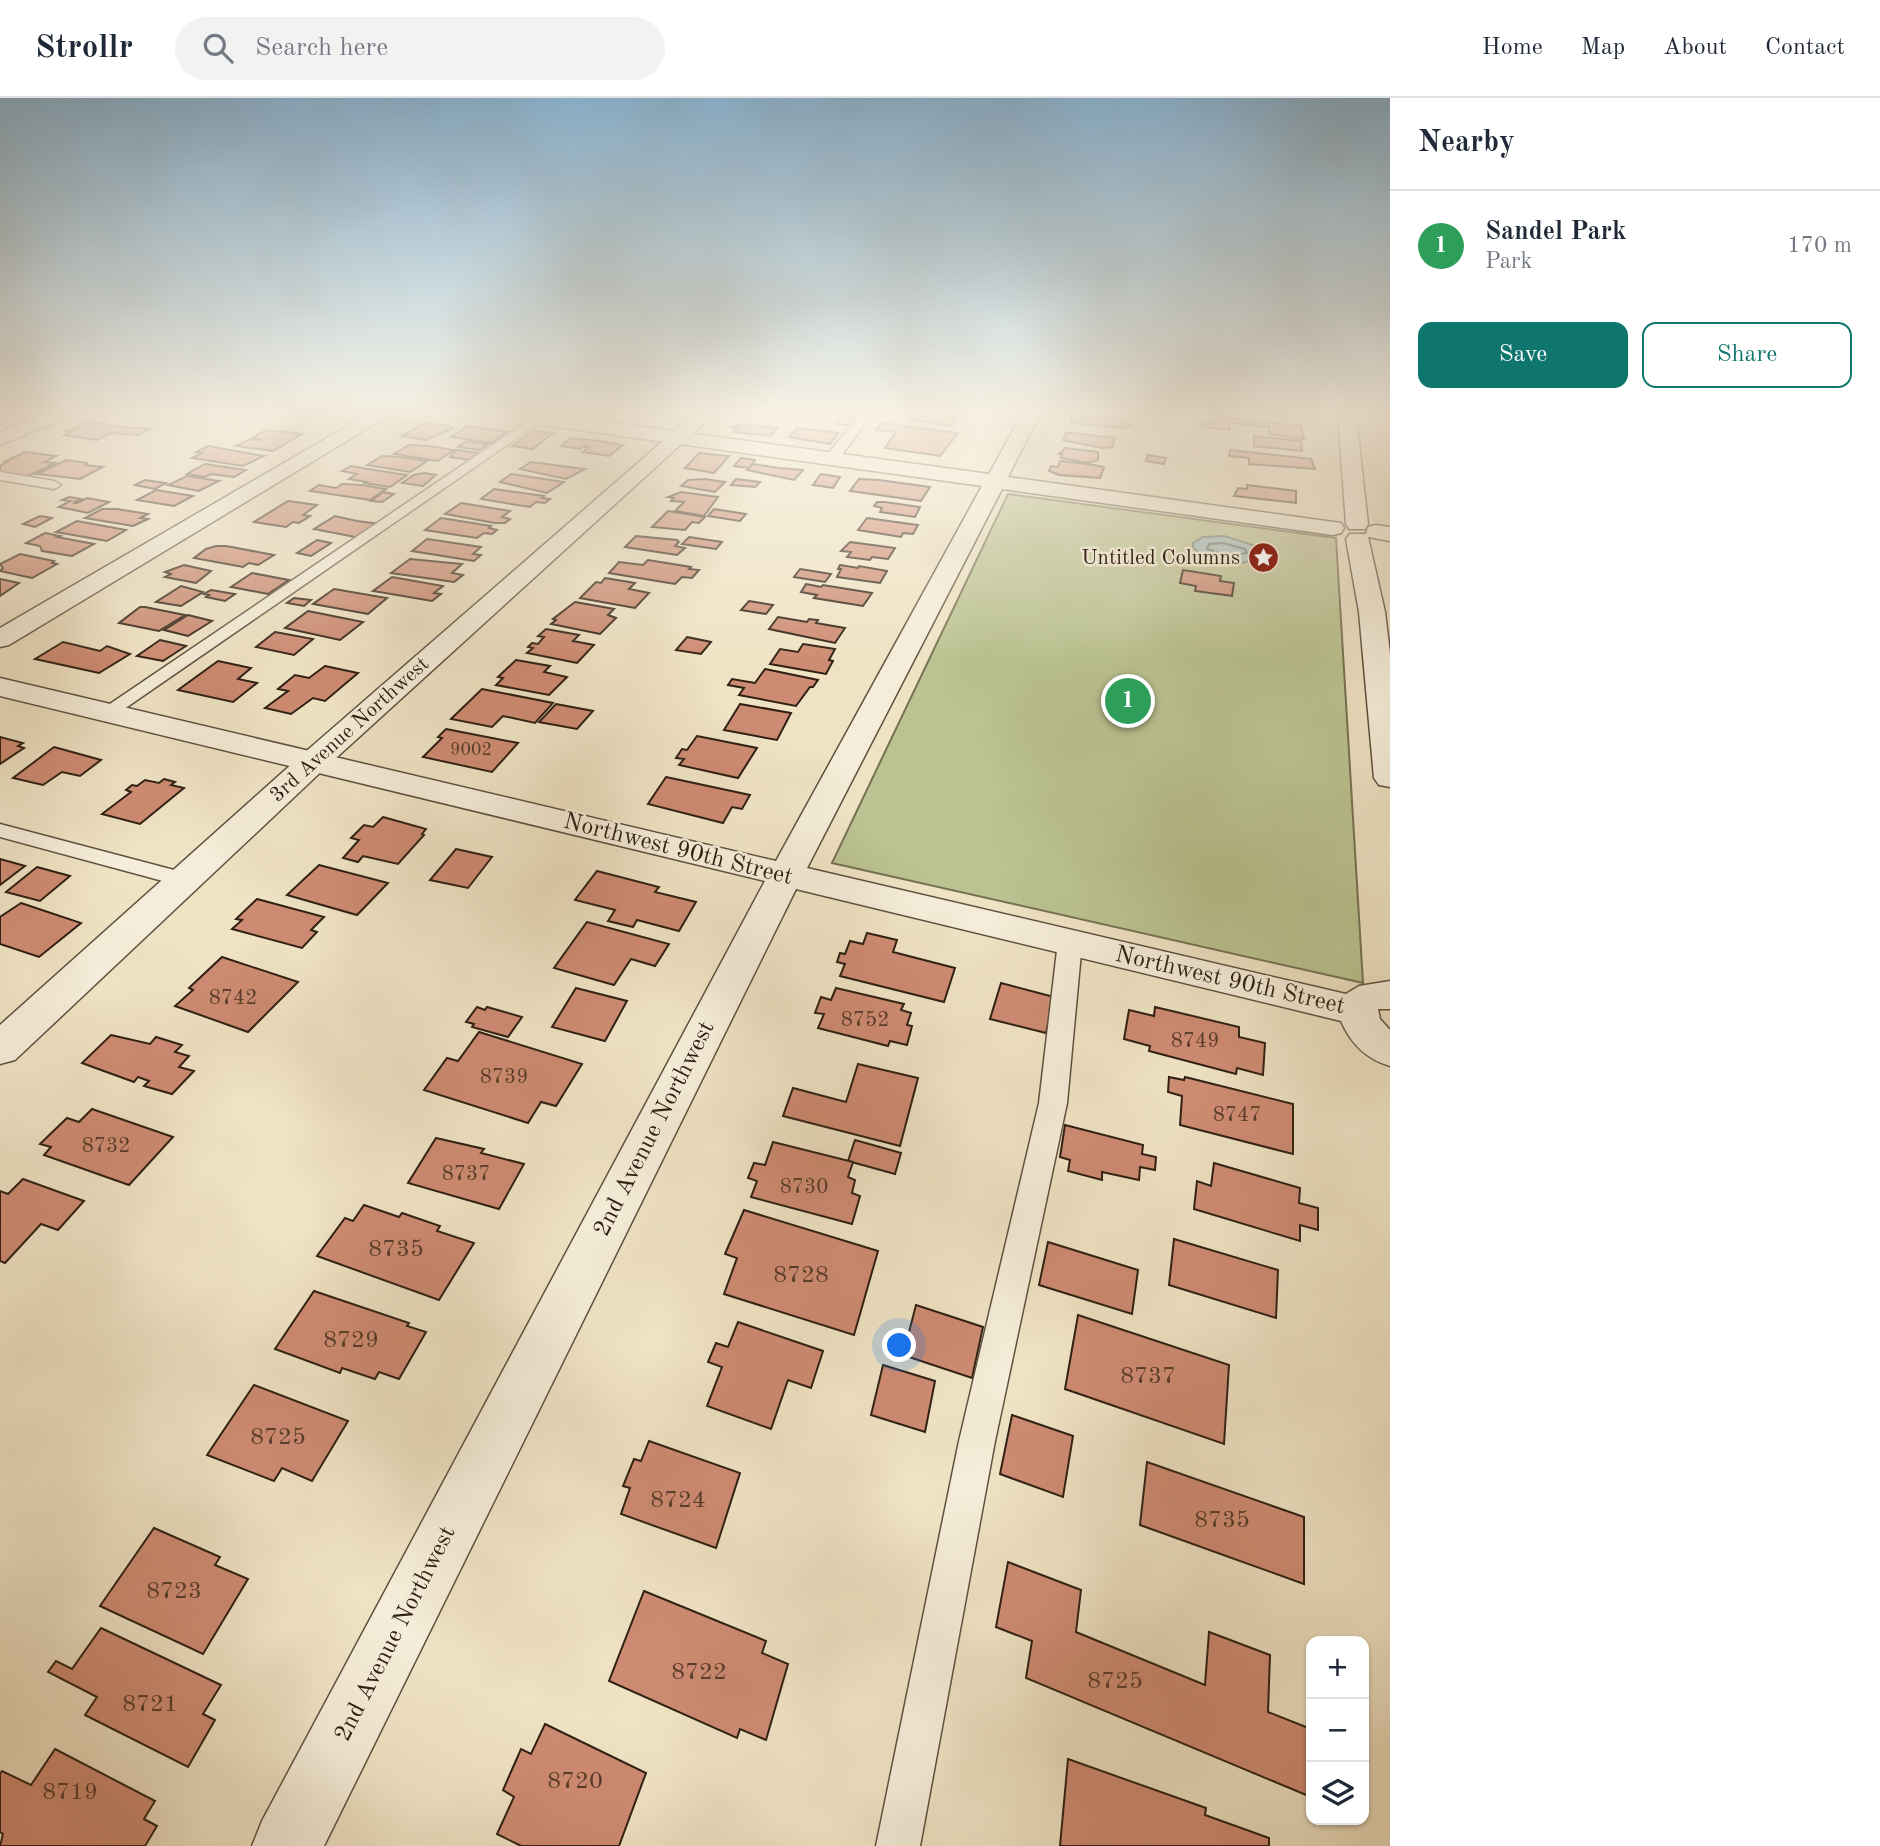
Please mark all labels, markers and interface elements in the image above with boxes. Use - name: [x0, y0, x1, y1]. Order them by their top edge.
- search box: [175, 17, 665, 80]
- icon: search: [199, 29, 237, 67]
- text: Strollr: [35, 32, 133, 65]
- text: Search here: [255, 35, 388, 61]
- text: Home: [1482, 36, 1543, 60]
- text: Map: [1581, 36, 1625, 60]
- text: About: [1663, 36, 1727, 60]
- text: Contact: [1765, 36, 1845, 60]
- text: Nearby: [1418, 128, 1515, 158]
- text: Sandel Park: [1485, 219, 1627, 245]
- text: 1: [1434, 234, 1448, 257]
- text: 170 m: [1787, 234, 1852, 257]
- text: Park: [1485, 250, 1532, 273]
- button: Save: [1418, 322, 1628, 388]
- button: Share: [1642, 322, 1852, 388]
- place icon: Untitled Columns: [1246, 541, 1280, 575]
- place label: Untitled Columns: [1081, 548, 1240, 569]
- street label: 3rd Avenue Northwest: [267, 653, 433, 807]
- pin: 1: [1105, 675, 1151, 727]
- house number: 9002: [450, 741, 492, 759]
- street label: Northwest 90th Street: [561, 810, 795, 890]
- street label: Northwest 90th Street: [1113, 943, 1347, 1019]
- house number: 8742: [209, 988, 257, 1009]
- house number: 8752: [841, 1010, 889, 1031]
- street label: 2nd Avenue Northwest: [590, 1017, 720, 1241]
- house number: 8749: [1171, 1031, 1219, 1052]
- house number: 8739: [480, 1067, 528, 1088]
- house number: 8747: [1213, 1105, 1261, 1126]
- house number: 8732: [82, 1136, 130, 1157]
- house number: 8737: [442, 1164, 490, 1185]
- house number: 8730: [780, 1177, 828, 1198]
- house number: 8735: [368, 1238, 424, 1262]
- house number: 8728: [773, 1264, 829, 1288]
- your location: [882, 1328, 916, 1362]
- house number: 8729: [323, 1329, 379, 1353]
- house number: 8737: [1120, 1365, 1176, 1389]
- house number: 8725: [250, 1426, 306, 1450]
- house number: 8724: [650, 1489, 706, 1513]
- house number: 8735: [1194, 1509, 1250, 1533]
- street label: 2nd Avenue Northwest: [331, 1522, 461, 1746]
- house number: 8723: [146, 1580, 202, 1604]
- map controls: [1306, 1636, 1369, 1825]
- button: +: [1306, 1636, 1369, 1699]
- house number: 8722: [671, 1661, 727, 1685]
- house number: 8725: [1087, 1670, 1143, 1694]
- house number: 8721: [122, 1693, 178, 1717]
- button: −: [1306, 1699, 1369, 1762]
- button: layers: [1306, 1762, 1369, 1825]
- house number: 8720: [547, 1770, 603, 1794]
- house number: 8719: [42, 1781, 98, 1805]

